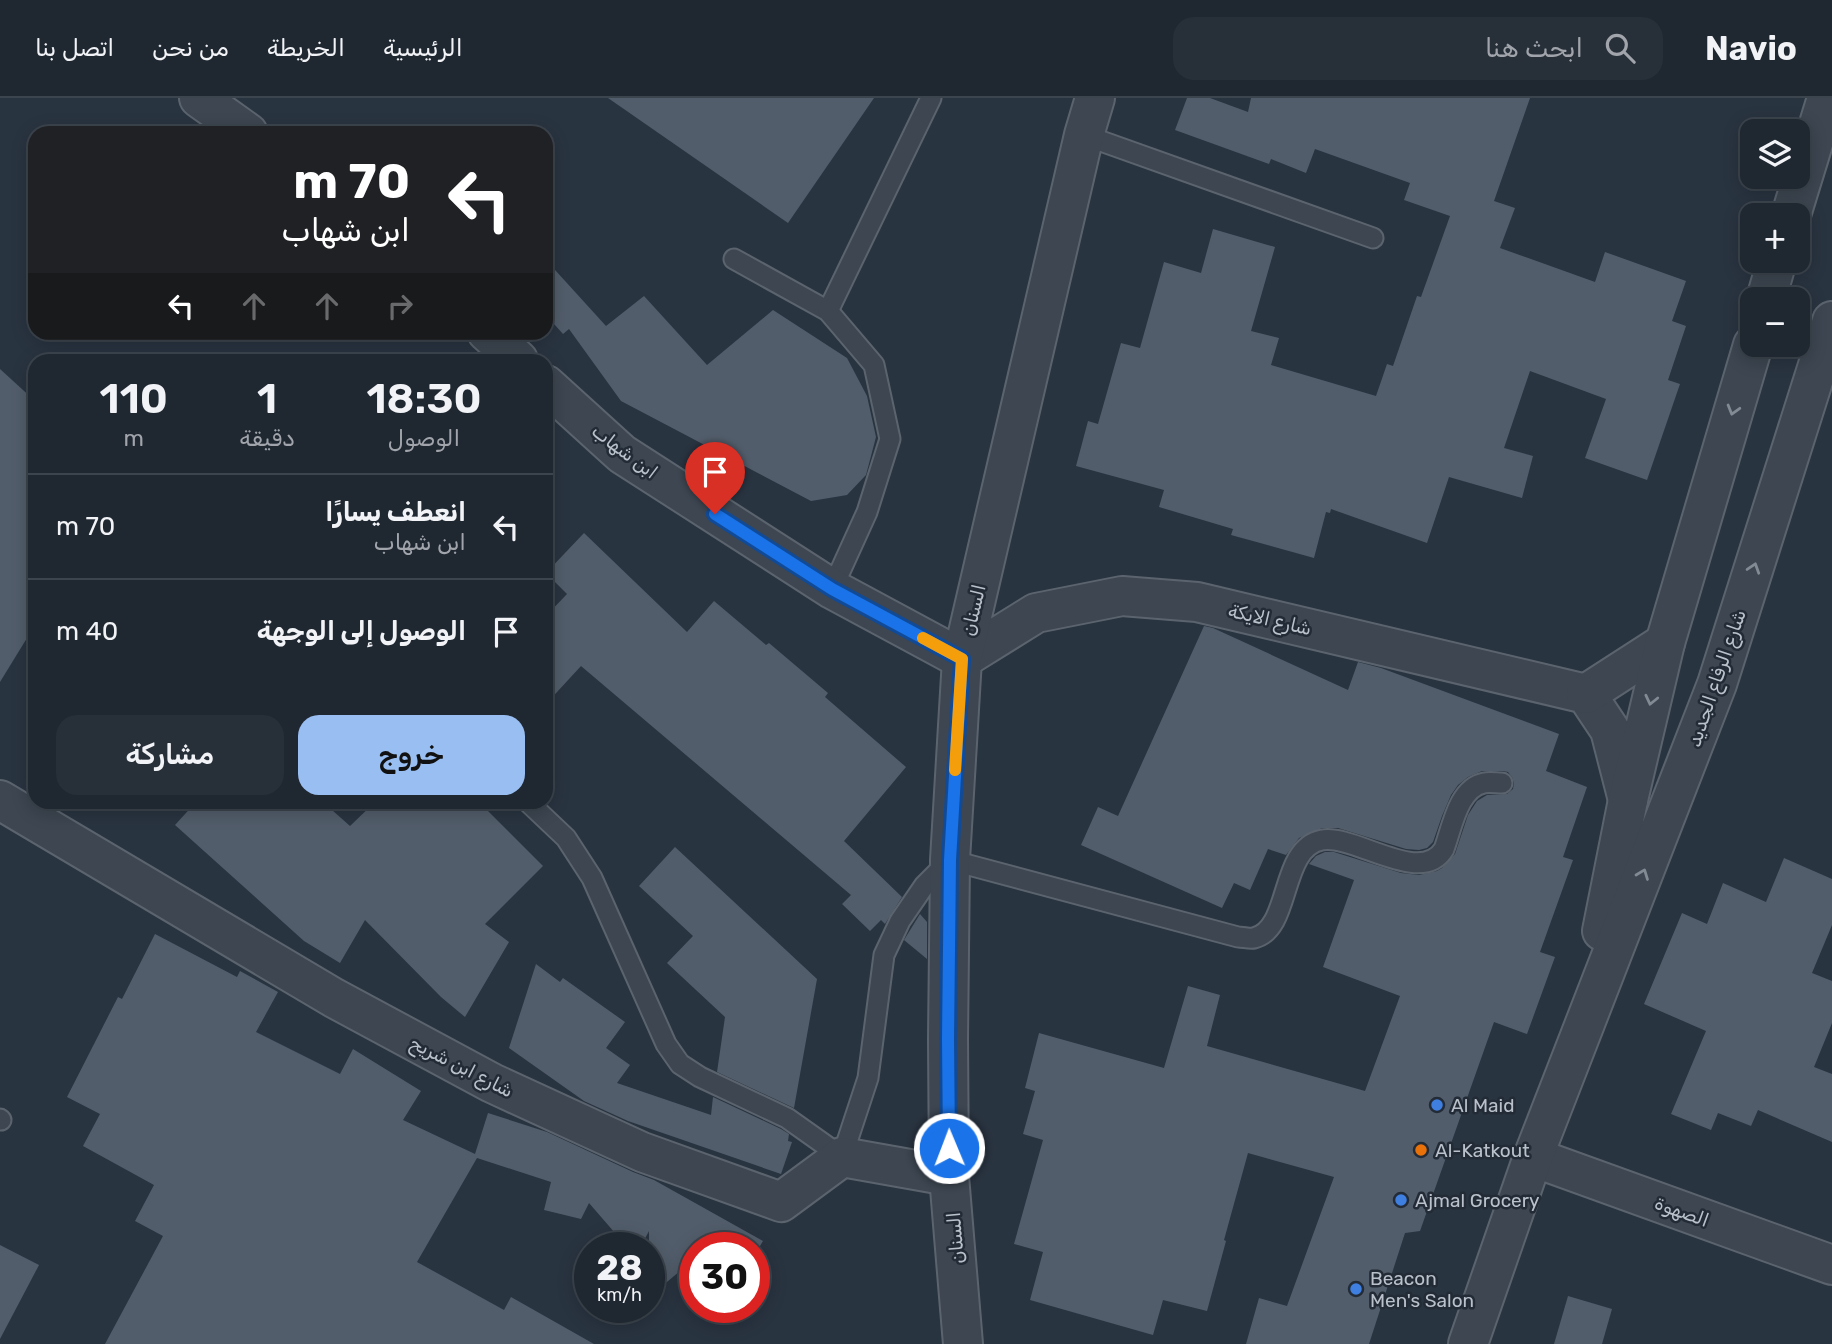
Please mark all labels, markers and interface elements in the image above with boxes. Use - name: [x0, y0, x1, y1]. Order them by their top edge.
- search box: [1173, 17, 1663, 80]
- icon: search: [1601, 29, 1639, 67]
- text: Navio: [1705, 29, 1797, 68]
- text: ابحث هنا: [1485, 33, 1583, 64]
- text: اتصل بنا: [35, 34, 114, 62]
- text: من نحن: [152, 34, 229, 62]
- text: الخريطة: [267, 34, 345, 62]
- text: الرئيسية: [383, 34, 463, 62]
- map controls: [1740, 119, 1810, 357]
- button: layers: [1740, 119, 1810, 189]
- text: 70 m: [293, 152, 410, 210]
- icon: left: [434, 154, 525, 245]
- button: +: [1740, 203, 1810, 273]
- text: ابن شهاب: [281, 211, 410, 249]
- icon: left: [162, 287, 200, 325]
- icon: ahead: [235, 287, 273, 325]
- icon: ahead: [308, 287, 346, 325]
- icon: right: [381, 287, 419, 325]
- button: −: [1740, 287, 1810, 357]
- text: 110: [100, 374, 168, 424]
- text: 1: [257, 374, 277, 424]
- text: 18:30: [366, 374, 482, 424]
- one-way arrow: [1727, 404, 1742, 416]
- street label: ابن شهاب: [587, 419, 662, 484]
- text: m: [123, 424, 144, 452]
- text: دقيقة: [239, 424, 295, 452]
- text: الوصول: [388, 424, 460, 452]
- pin: [685, 442, 745, 514]
- icon: arrive: [696, 453, 734, 491]
- text: انعطف يسارًا: [325, 497, 466, 528]
- icon: left: [487, 508, 525, 546]
- text: 70 m: [56, 511, 115, 542]
- text: ابن شهاب: [374, 528, 466, 556]
- one-way arrow: [1745, 562, 1760, 574]
- street label: السنان: [956, 582, 991, 638]
- street label: شارع الايكة: [1225, 599, 1314, 642]
- street label: شارع الرفاع الجديد: [1682, 606, 1753, 751]
- icon: arrive: [487, 613, 525, 651]
- text: 40 m: [56, 616, 118, 647]
- text: الوصول إلى الوجهة: [257, 616, 466, 647]
- one-way arrow: [1645, 694, 1660, 706]
- button: مشاركة: [56, 715, 284, 795]
- button: خروج: [298, 715, 525, 795]
- one-way arrow: [1634, 868, 1648, 880]
- street label: شارع ابن شريح: [405, 1031, 517, 1104]
- place label: Al Maid: [1451, 1094, 1514, 1117]
- marker: Al Maid: [1429, 1097, 1445, 1113]
- position arrow: [912, 1111, 986, 1185]
- place label: Al-Katkout: [1435, 1139, 1530, 1162]
- marker: Al-Katkout: [1413, 1142, 1429, 1158]
- place label: Ajmal Grocery: [1415, 1189, 1539, 1212]
- street label: الصهوة: [1652, 1191, 1712, 1232]
- marker: Ajmal Grocery: [1393, 1192, 1409, 1208]
- street label: السنان: [942, 1211, 969, 1265]
- speed limit sign: 30: [679, 1232, 770, 1323]
- text: 28: [596, 1247, 643, 1289]
- place label: Beacon Men's Salon: [1370, 1267, 1474, 1312]
- marker: Beacon Men's Salon: [1348, 1281, 1364, 1297]
- text: km/h: [597, 1284, 642, 1306]

